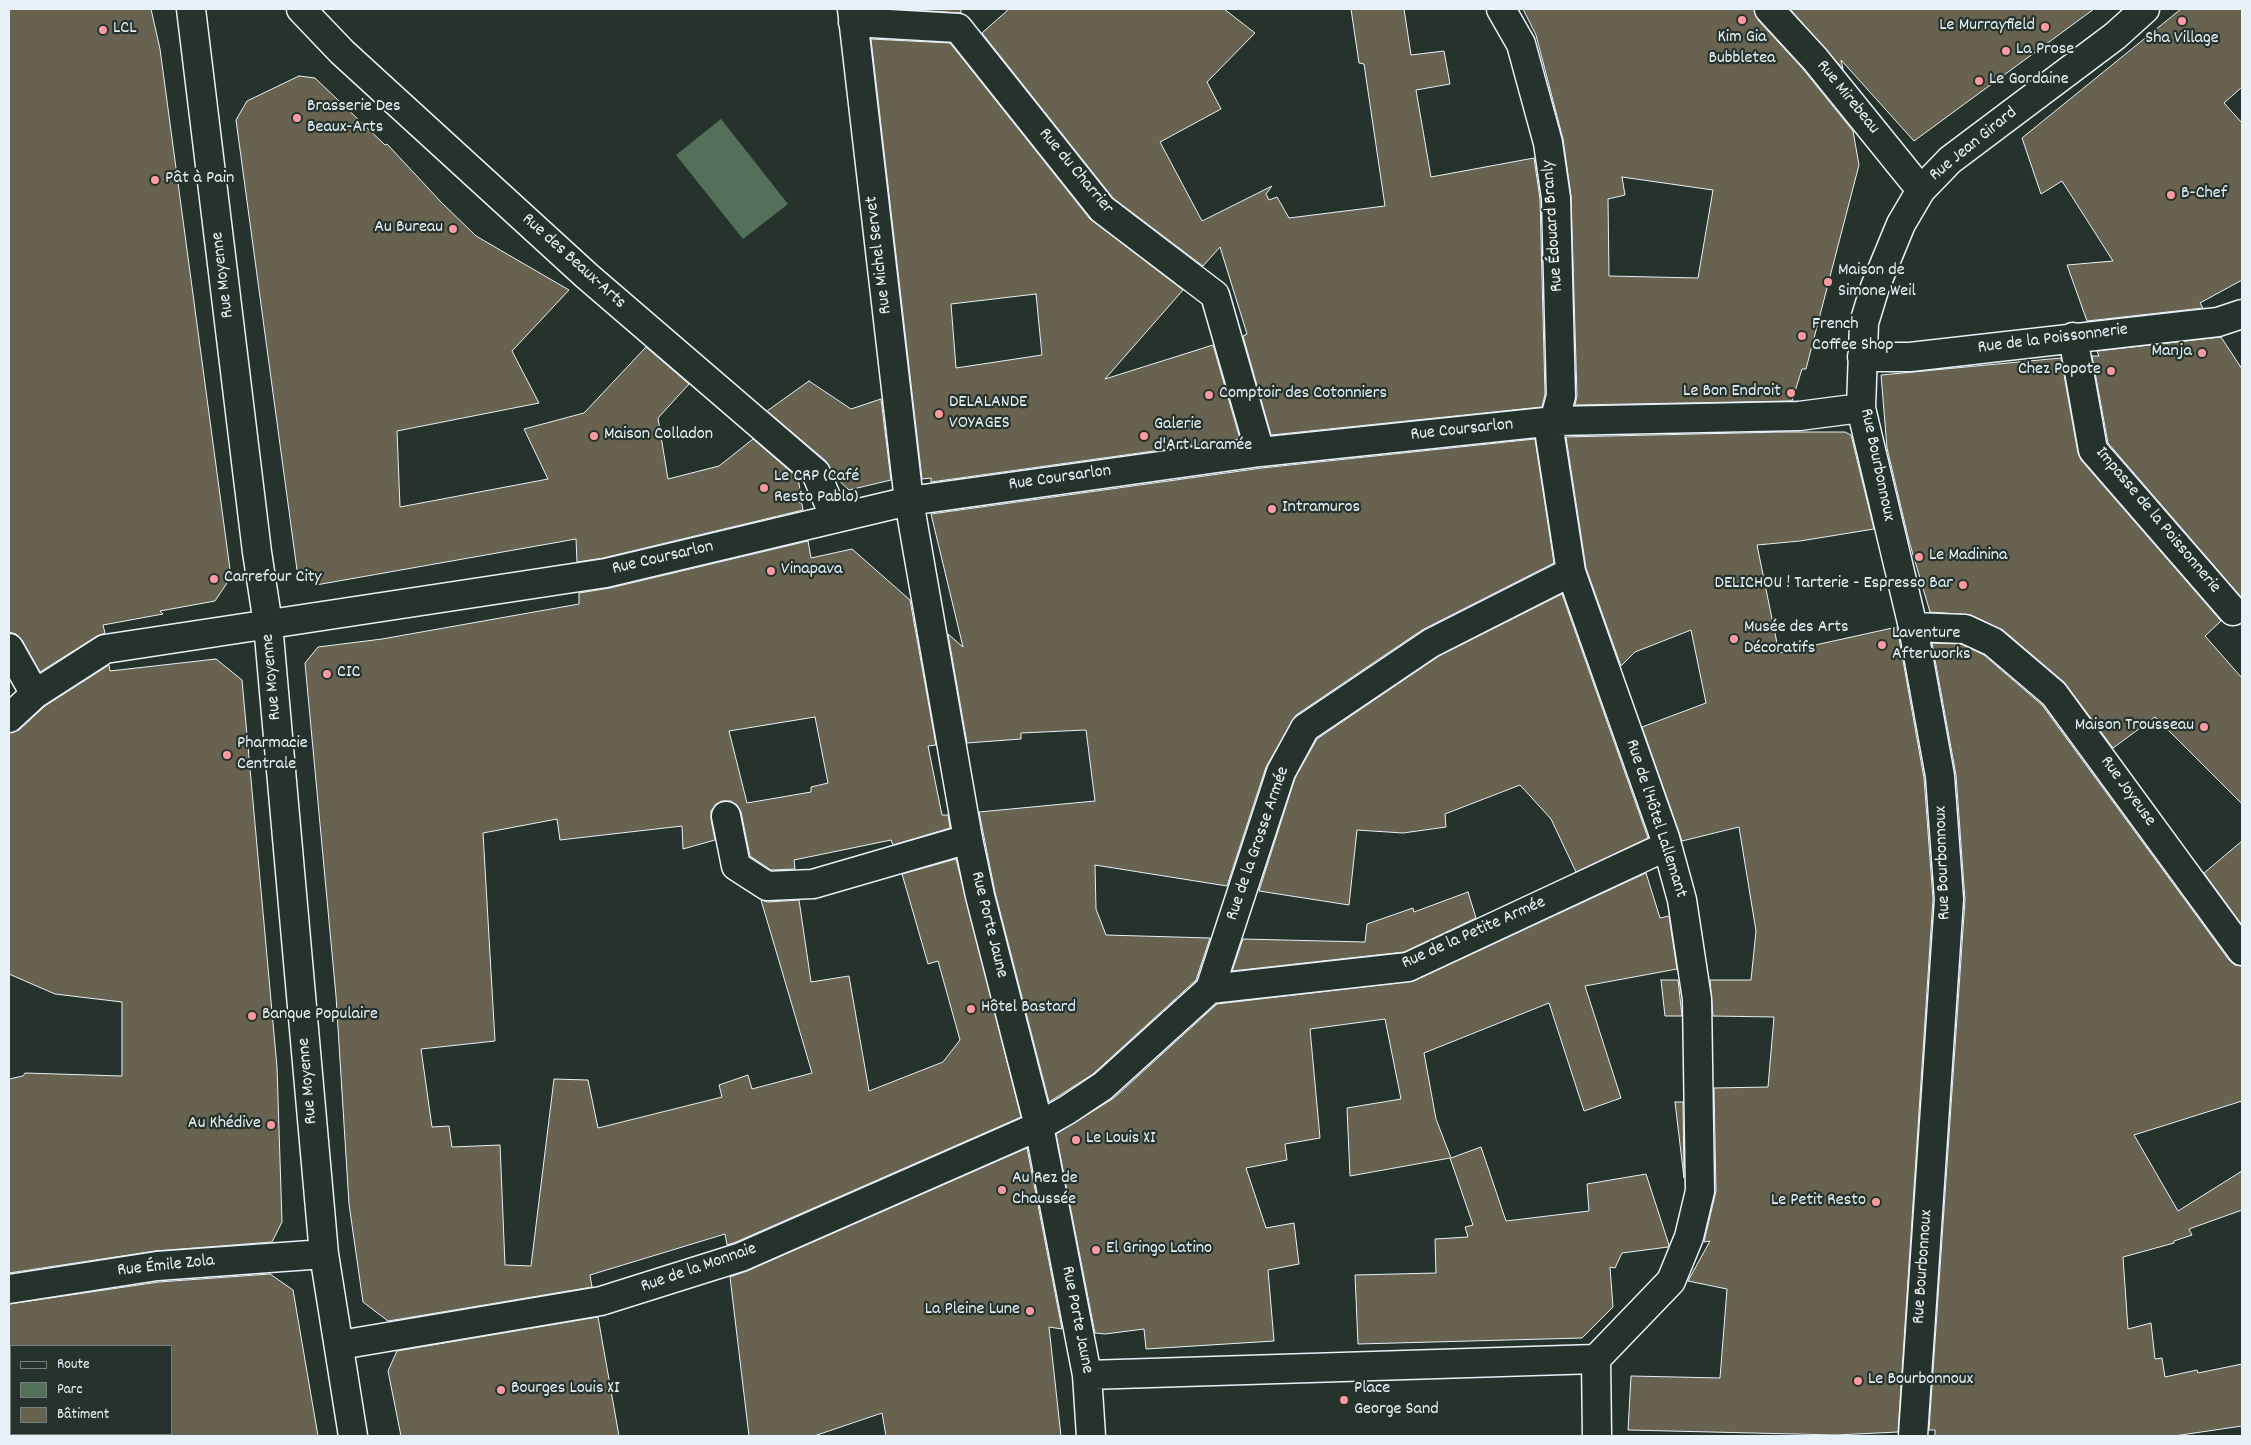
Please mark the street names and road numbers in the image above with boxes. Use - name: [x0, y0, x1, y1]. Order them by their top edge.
- street label: Rue Mirebeau: [1811, 57, 1883, 139]
- street label: Rue Jean Girard: [1926, 103, 2022, 187]
- street label: Rue du Charrier: [1033, 125, 1117, 219]
- street label: Rue Édouard Branly: [1539, 159, 1569, 293]
- street label: Rue Michel Servet: [862, 195, 898, 315]
- street label: Rue des Beaux-Arts: [516, 210, 630, 314]
- street label: Rue Moyenne: [208, 231, 240, 319]
- street label: Rue de la Poissonnerie: [1977, 320, 2129, 360]
- street label: Rue Bourbonnoux: [1854, 407, 1898, 523]
- street label: Rue Coursarlon: [1410, 415, 1514, 447]
- street label: Impasse de la Poissonnerie: [2089, 443, 2225, 599]
- street label: Rue Coursarlon: [1007, 461, 1113, 497]
- street label: Rue Coursarlon: [610, 537, 716, 581]
- street label: Rue Moyenne: [258, 633, 288, 721]
- street label: Rue de l'Hôtel Lallemant: [1619, 737, 1691, 901]
- street label: Rue Joyeuse: [2094, 753, 2160, 831]
- street label: Rue de la Grosse Armée: [1223, 764, 1295, 924]
- street label: Rue Bourbonnoux: [1931, 805, 1957, 921]
- street label: Rue Porte Jaune: [964, 869, 1012, 981]
- street label: Rue de la Petite Armée: [1399, 893, 1549, 975]
- street label: Rue Moyenne: [294, 1037, 324, 1125]
- street label: Rue Bourbonnoux: [1909, 1209, 1939, 1325]
- street label: Rue de la Monnaie: [638, 1239, 760, 1299]
- street label: Rue Émile Zola: [116, 1251, 216, 1283]
- street label: Rue Porte Jaune: [1055, 1264, 1097, 1376]

